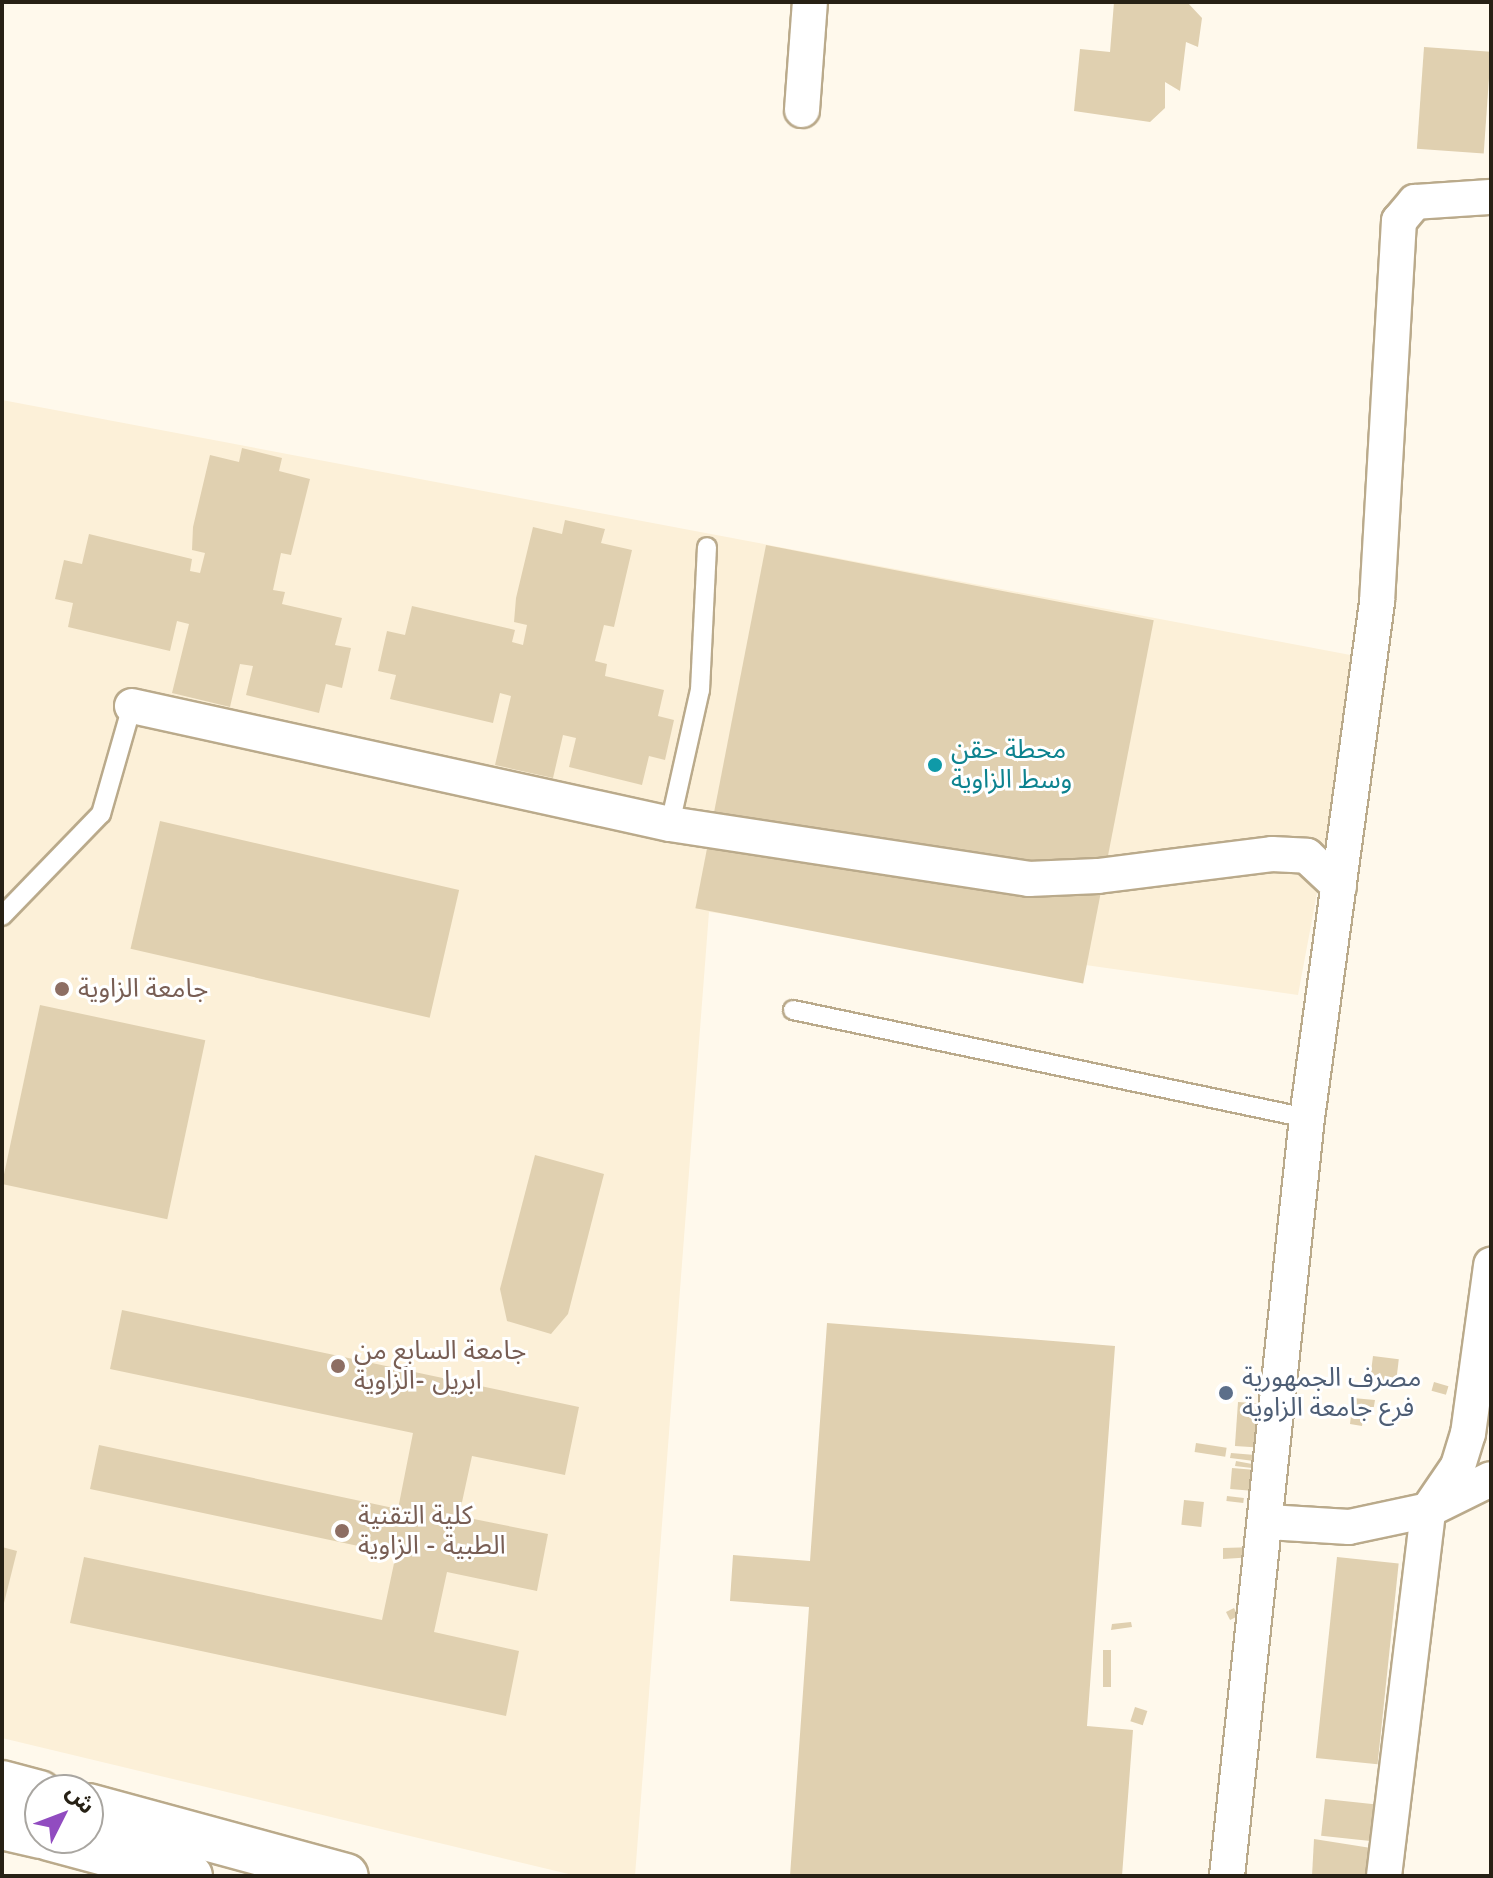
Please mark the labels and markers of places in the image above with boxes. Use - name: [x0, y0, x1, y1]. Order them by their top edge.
- place label: محطة حقن وسط الزاوية: [951, 734, 1072, 796]
- marker: محطة حقن وسط الزاوية: [926, 756, 944, 774]
- place label: جامعة الزاوية: [78, 973, 208, 1005]
- marker: جامعة الزاوية: [53, 980, 71, 998]
- place label: جامعة السابع من ابريل -الزاوية: [354, 1335, 526, 1396]
- marker: جامعة السابع من ابريل -الزاوية: [329, 1357, 347, 1375]
- place label: مصرف الجمهورية فرع جامعة الزاوية: [1242, 1362, 1421, 1424]
- marker: مصرف الجمهورية فرع جامعة الزاوية: [1217, 1384, 1235, 1402]
- place label: كلية التقنية الطبية - الزاوية: [358, 1500, 506, 1562]
- marker: كلية التقنية الطبية - الزاوية: [333, 1522, 351, 1540]

